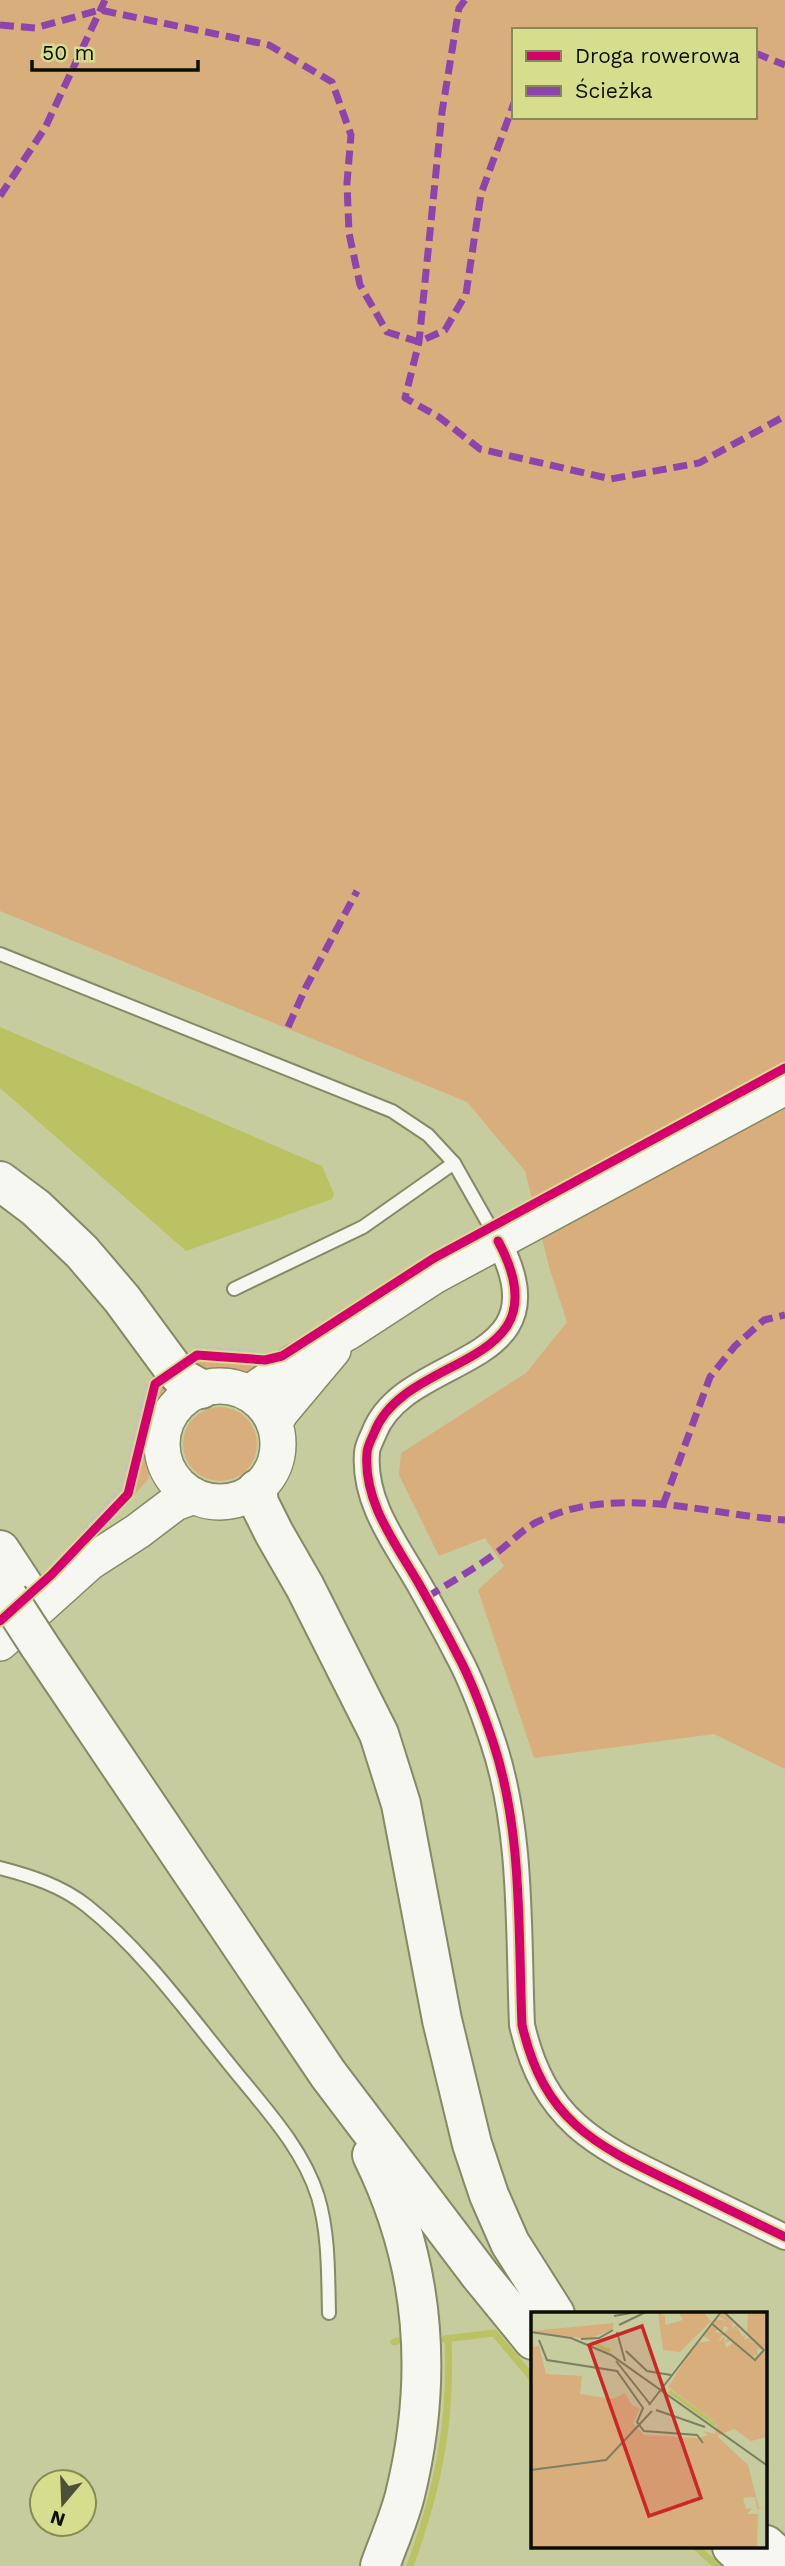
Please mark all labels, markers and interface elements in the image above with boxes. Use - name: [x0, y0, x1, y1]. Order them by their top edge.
- scale bar: [32, 28, 198, 72]
- legend: [512, 28, 757, 119]
- text: 50 m: [42, 40, 94, 65]
- text: Droga rowerowa: [575, 43, 740, 68]
- text: Ścieżka: [575, 78, 653, 103]
- inset map: [531, 2312, 768, 2548]
- north arrow: [28, 2468, 98, 2538]
- text: N: [47, 2505, 68, 2532]

